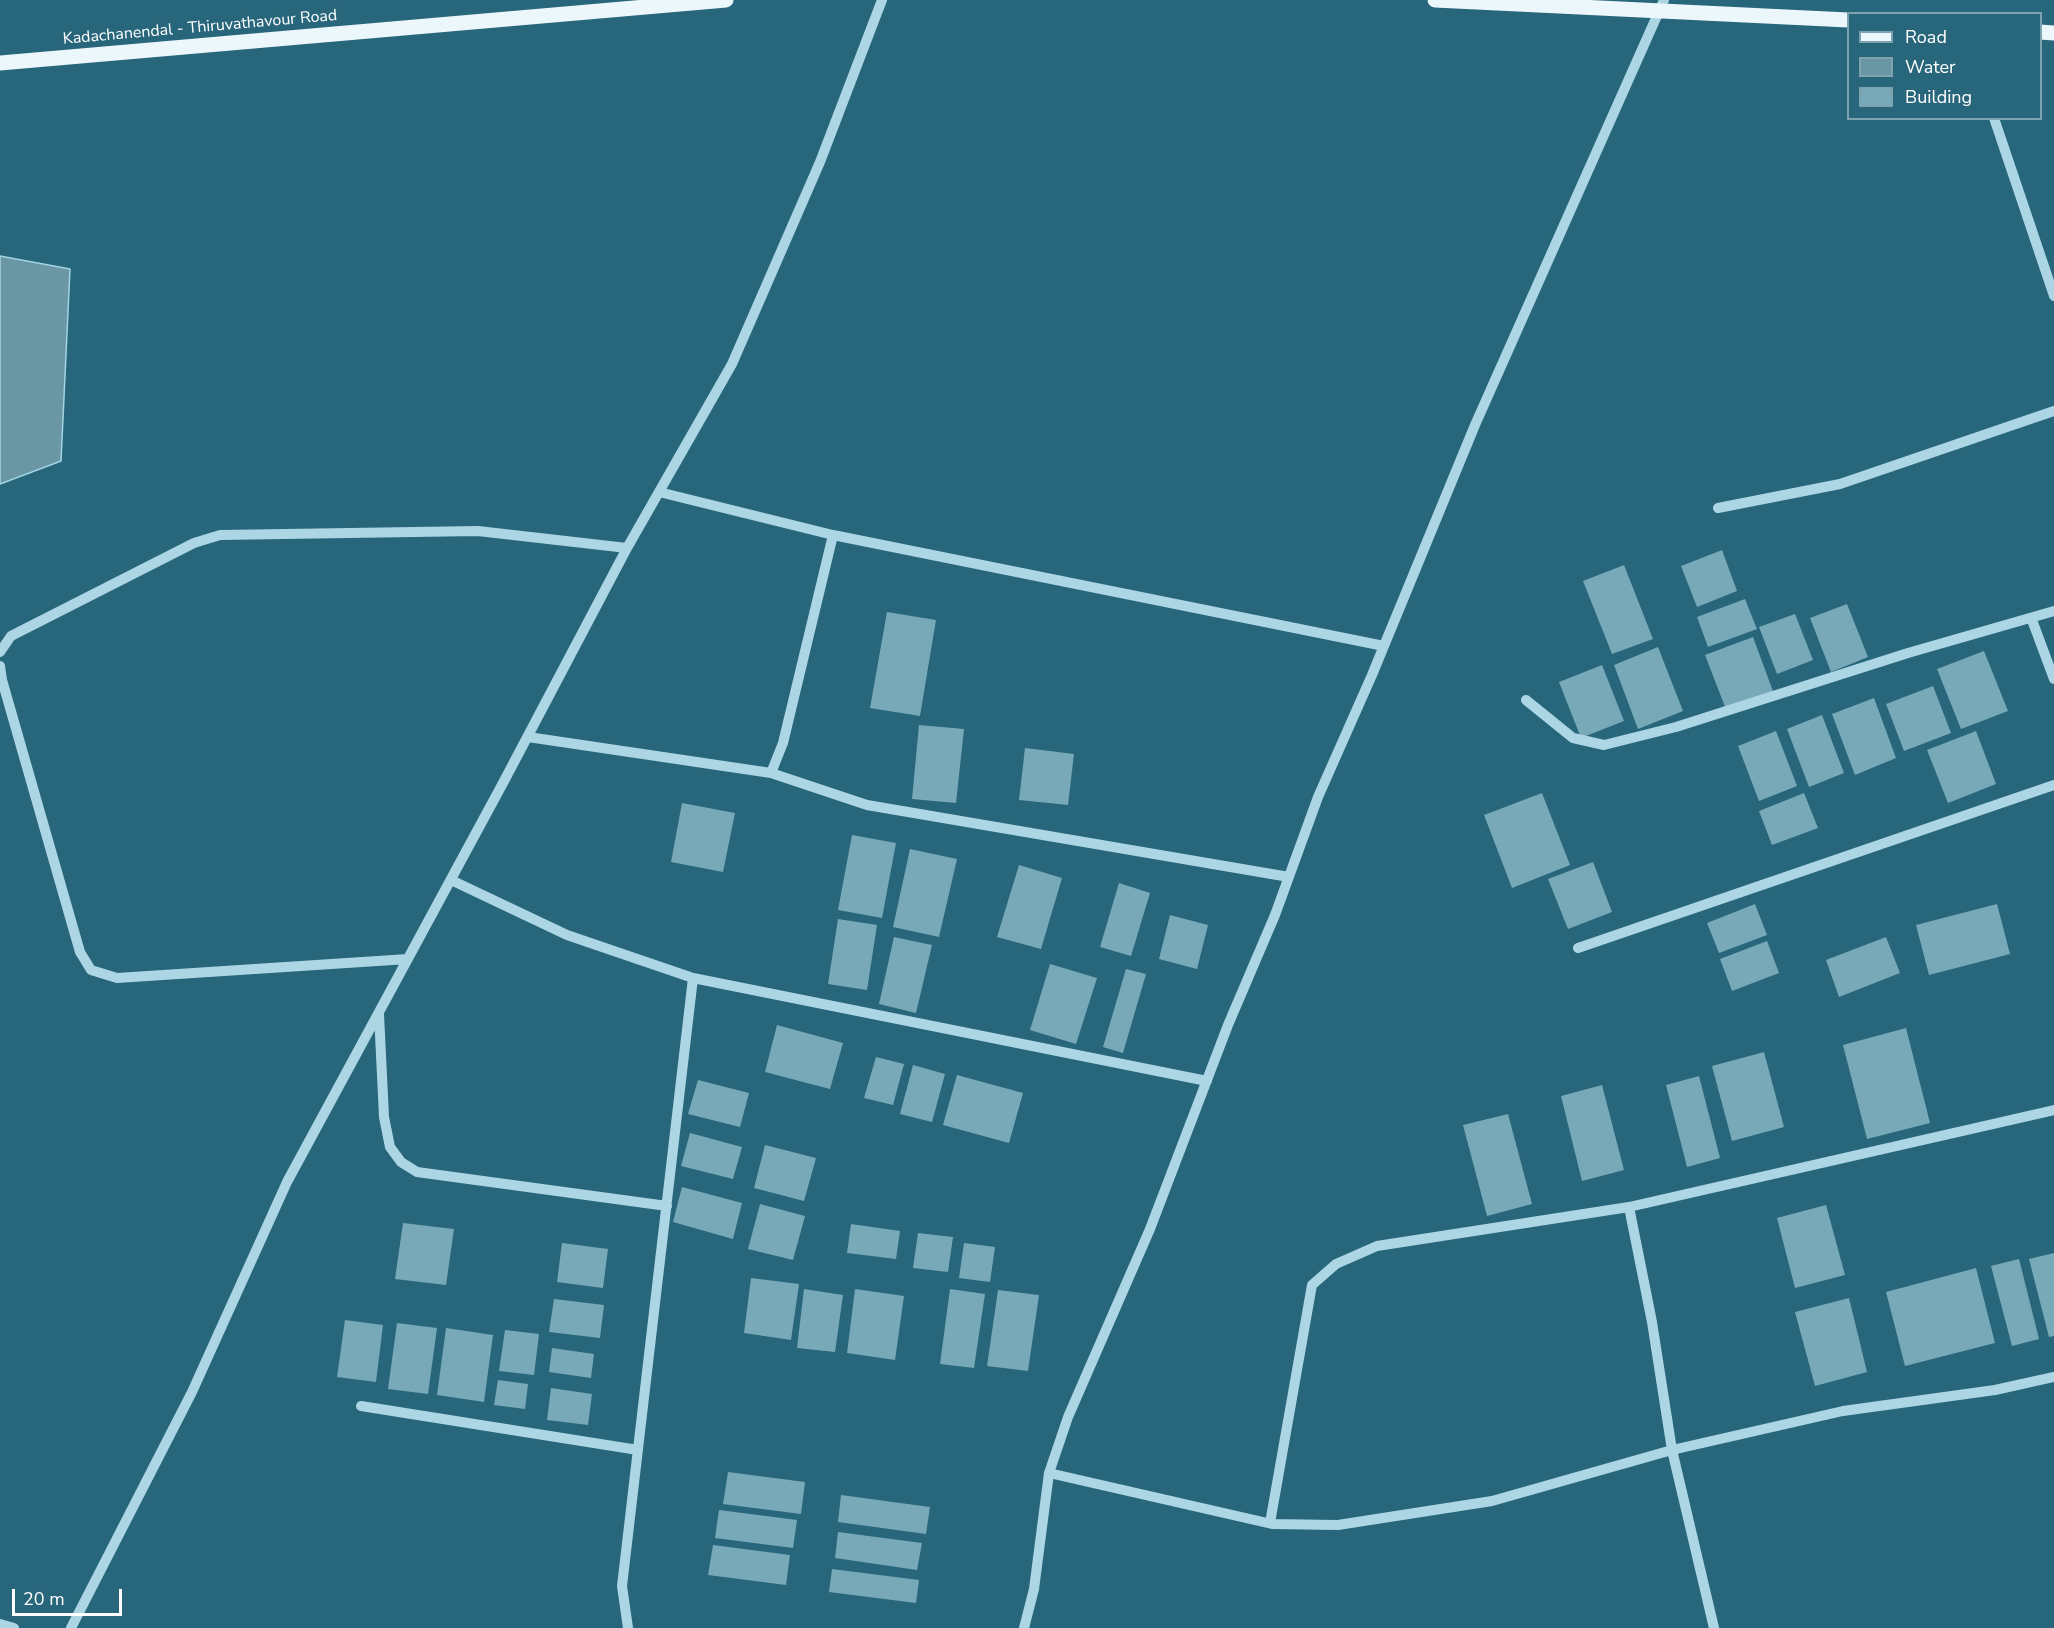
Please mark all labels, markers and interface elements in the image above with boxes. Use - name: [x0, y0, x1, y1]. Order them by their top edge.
- street label: Kadachanendal - Thiruvathavour Road: [62, 6, 338, 50]
- legend: [1847, 12, 2042, 120]
- text: Road: [1905, 25, 1947, 49]
- text: Water: [1905, 55, 1956, 79]
- text: Building: [1905, 85, 1972, 109]
- scale bar: [15, 1577, 124, 1615]
- text: 20 m: [23, 1587, 65, 1611]

